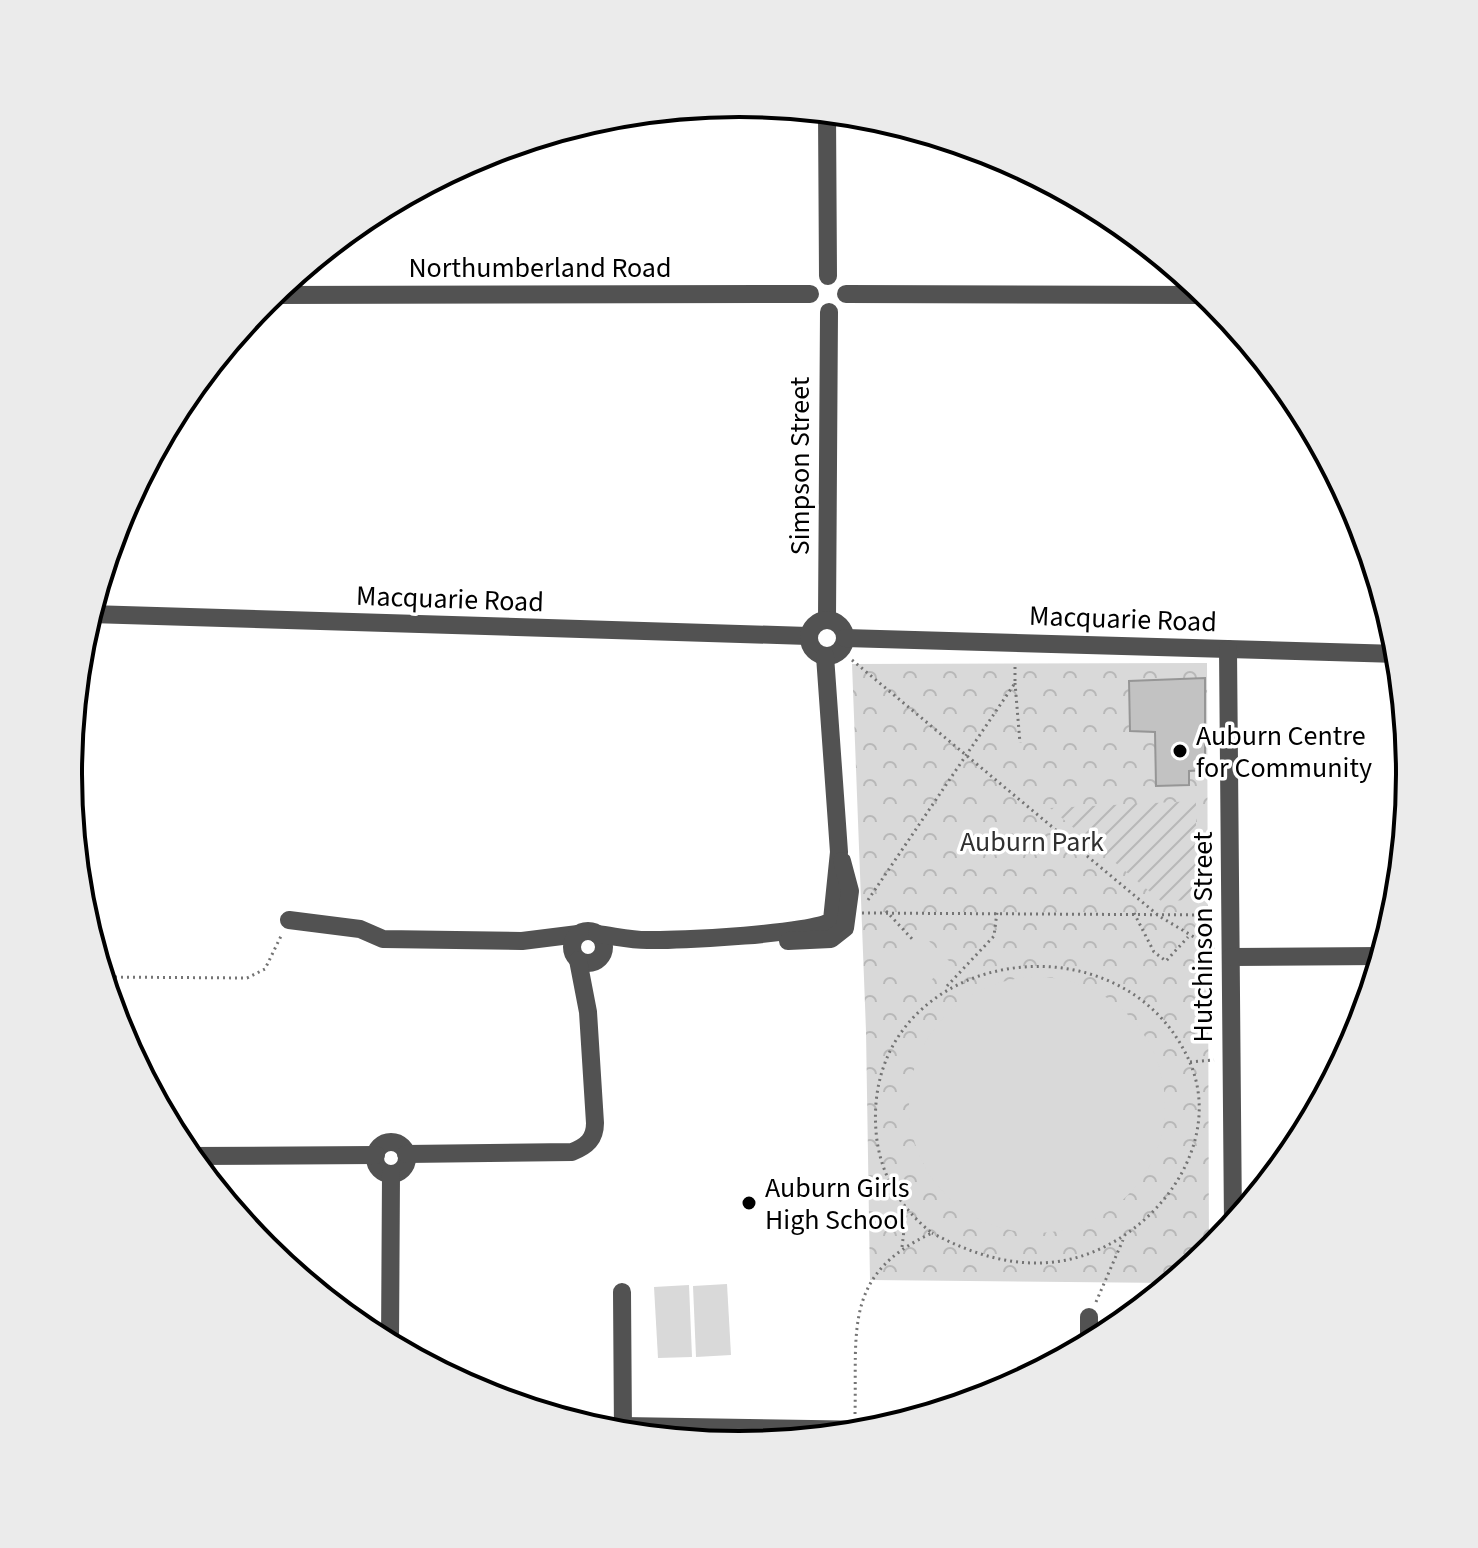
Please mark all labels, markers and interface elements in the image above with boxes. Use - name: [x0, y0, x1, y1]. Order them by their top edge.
- street label: Northumberland Road: [408, 248, 672, 288]
- street label: Simpson Street: [780, 376, 820, 555]
- street label: Macquarie Road: [355, 576, 544, 622]
- street label: Macquarie Road: [1028, 596, 1217, 642]
- place label: Auburn Centre for Community: [1196, 716, 1372, 788]
- marker: Auburn Centre for Community: [1171, 742, 1189, 760]
- park label: Auburn Park: [960, 822, 1104, 862]
- street label: Hutchinson Street: [1183, 831, 1223, 1042]
- place label: Auburn Girls High School: [765, 1168, 909, 1240]
- marker: Auburn Girls High School: [740, 1194, 758, 1212]

